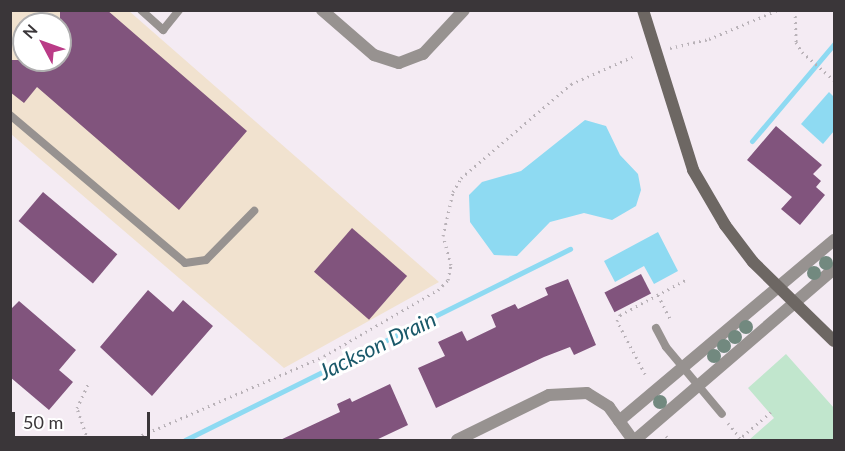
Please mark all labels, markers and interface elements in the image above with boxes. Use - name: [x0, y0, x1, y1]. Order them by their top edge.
- north arrow: [12, 12, 72, 72]
- text: N: [18, 20, 41, 42]
- water label: Jackson Drain: [314, 305, 440, 385]
- scale bar: [15, 400, 153, 438]
- text: 50 m: [23, 411, 63, 433]

